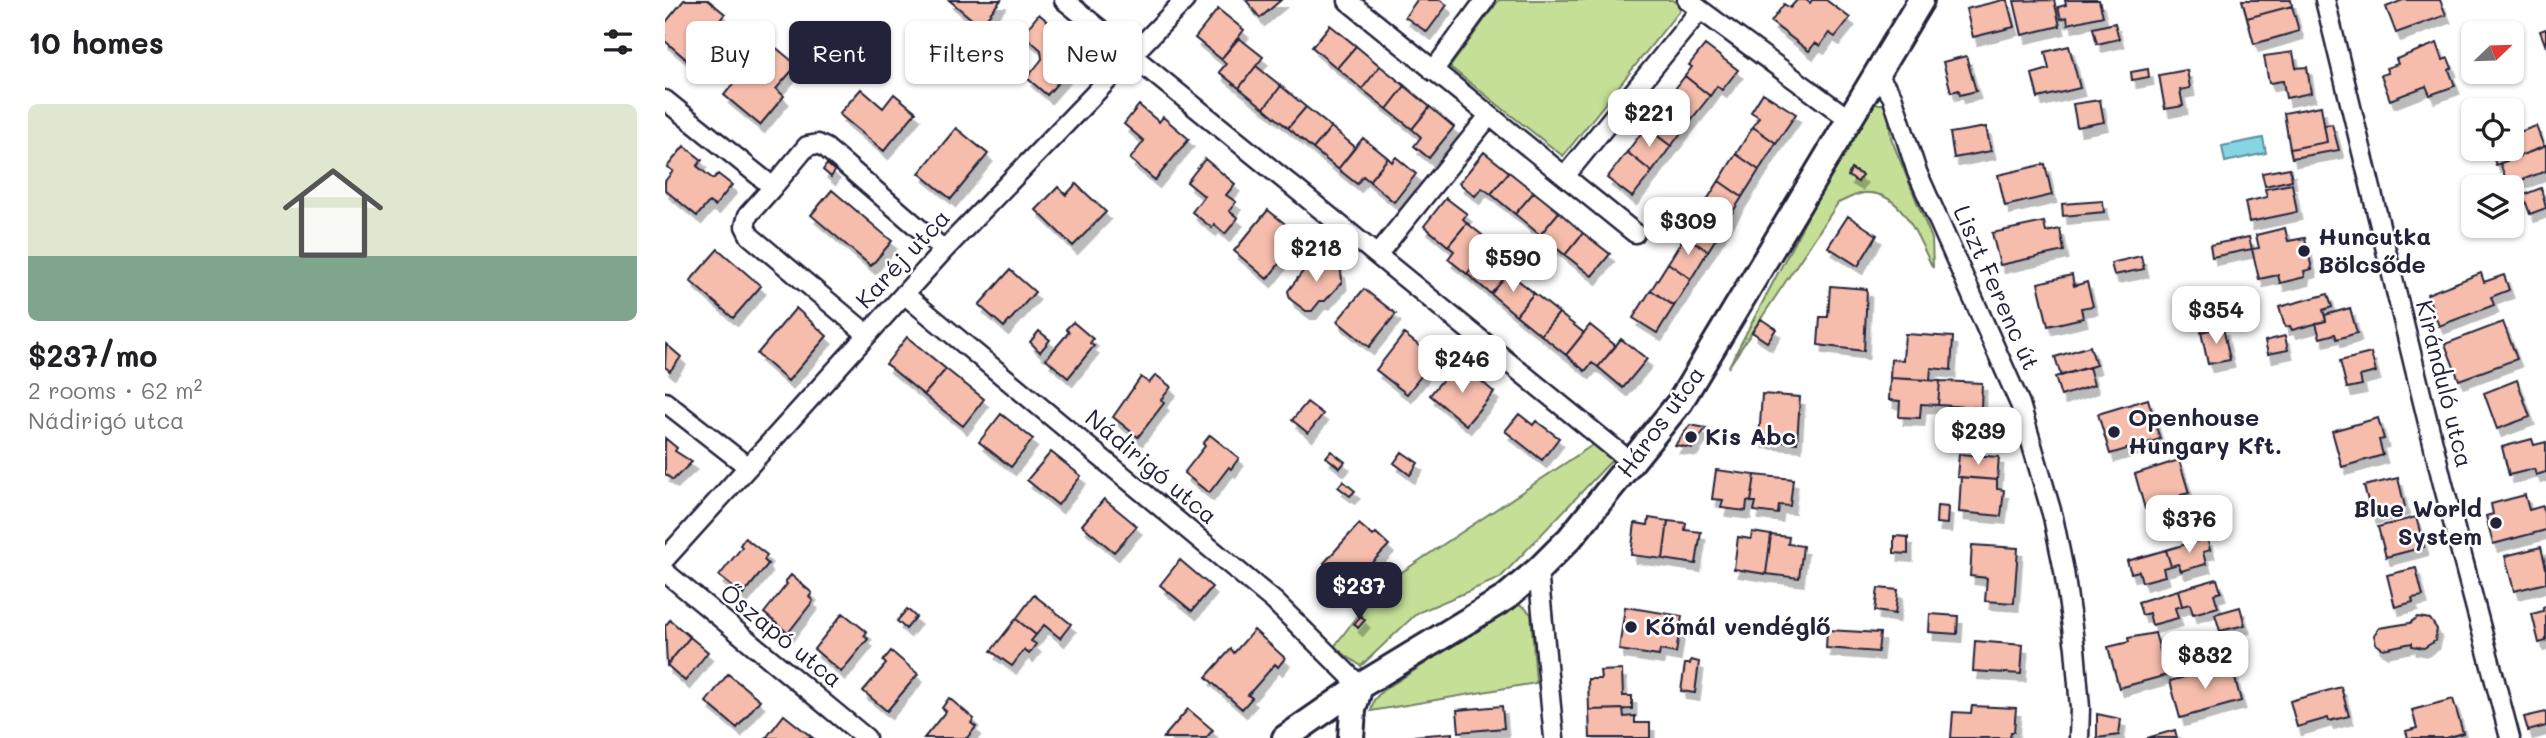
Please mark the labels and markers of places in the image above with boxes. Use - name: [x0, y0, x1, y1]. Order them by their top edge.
- pin: $221: [1608, 90, 1690, 149]
- pin: $309: [1647, 198, 1729, 257]
- place label: Huncutka Bölcsőde: [2318, 220, 2431, 279]
- pin: $218: [1275, 224, 1357, 284]
- pin: $590: [1472, 234, 1554, 294]
- marker: Huncutka Bölcsőde: [2296, 243, 2312, 259]
- pin: $354: [2175, 286, 2257, 346]
- pin: $246: [1421, 336, 1503, 395]
- place label: Openhouse Hungary Kft.: [2128, 401, 2282, 460]
- pin: $239: [1937, 407, 2019, 467]
- place label: Kis Abc: [1705, 420, 1796, 451]
- marker: Openhouse Hungary Kft.: [2106, 424, 2122, 440]
- marker: Kis Abc: [1683, 429, 1699, 445]
- place label: Blue World System: [2353, 492, 2482, 551]
- pin: $376: [2148, 496, 2230, 555]
- marker: Blue World System: [2488, 515, 2504, 531]
- pin: $237: [1318, 562, 1400, 622]
- place label: Kőmál vendéglő: [1645, 610, 1831, 641]
- marker: Kőmál vendéglő: [1623, 619, 1639, 635]
- pin: $832: [2164, 632, 2246, 691]

